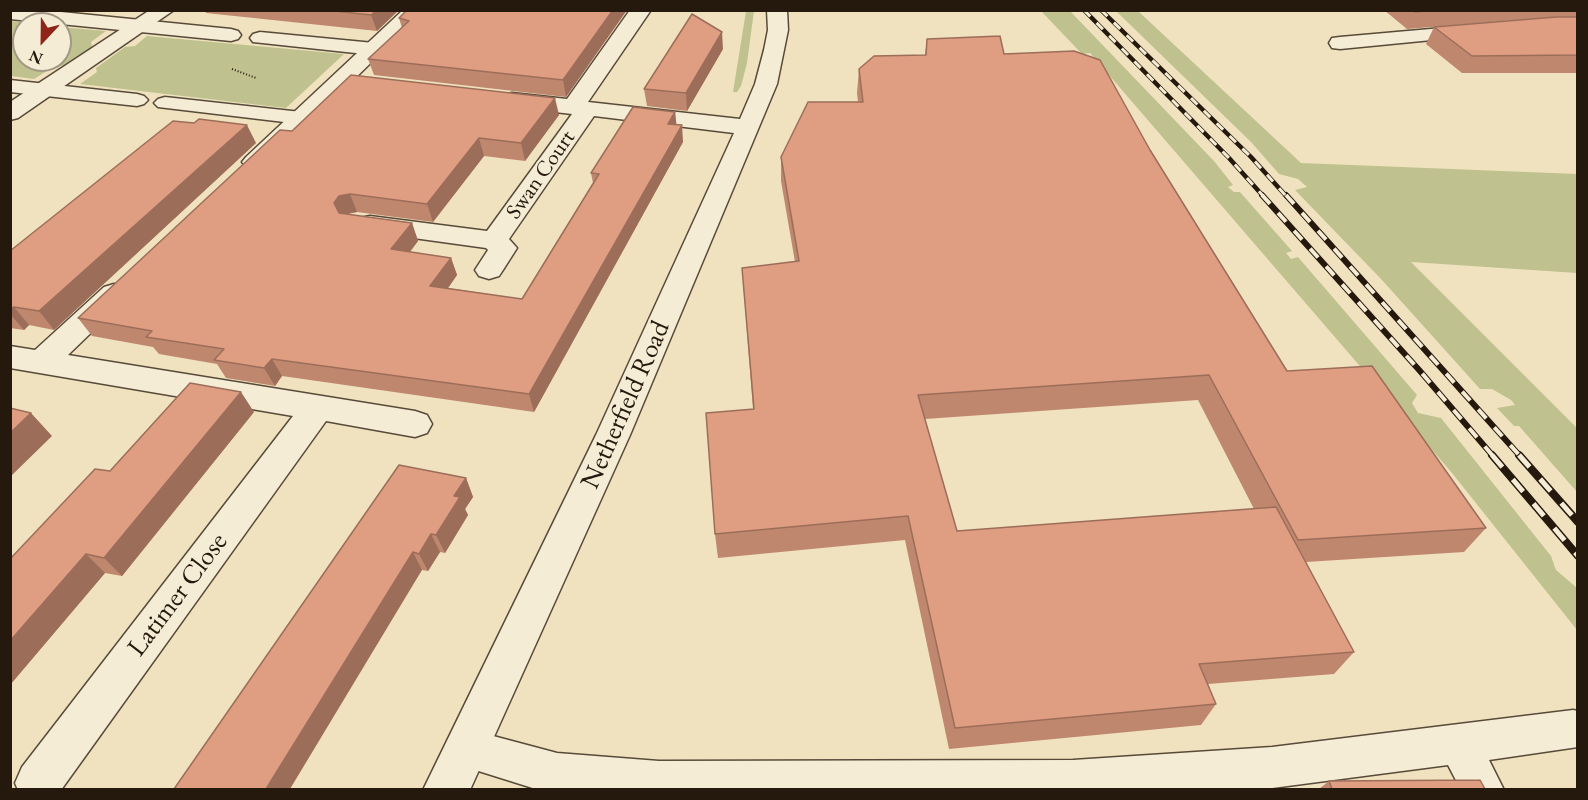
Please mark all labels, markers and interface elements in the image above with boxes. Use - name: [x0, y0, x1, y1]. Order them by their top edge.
- north arrow: [12, 12, 72, 72]
- text: N: [26, 45, 46, 69]
- street label: Swan Court: [501, 126, 581, 224]
- street label: Netherfield Road: [575, 316, 677, 494]
- street label: Latimer Close: [121, 527, 235, 663]

